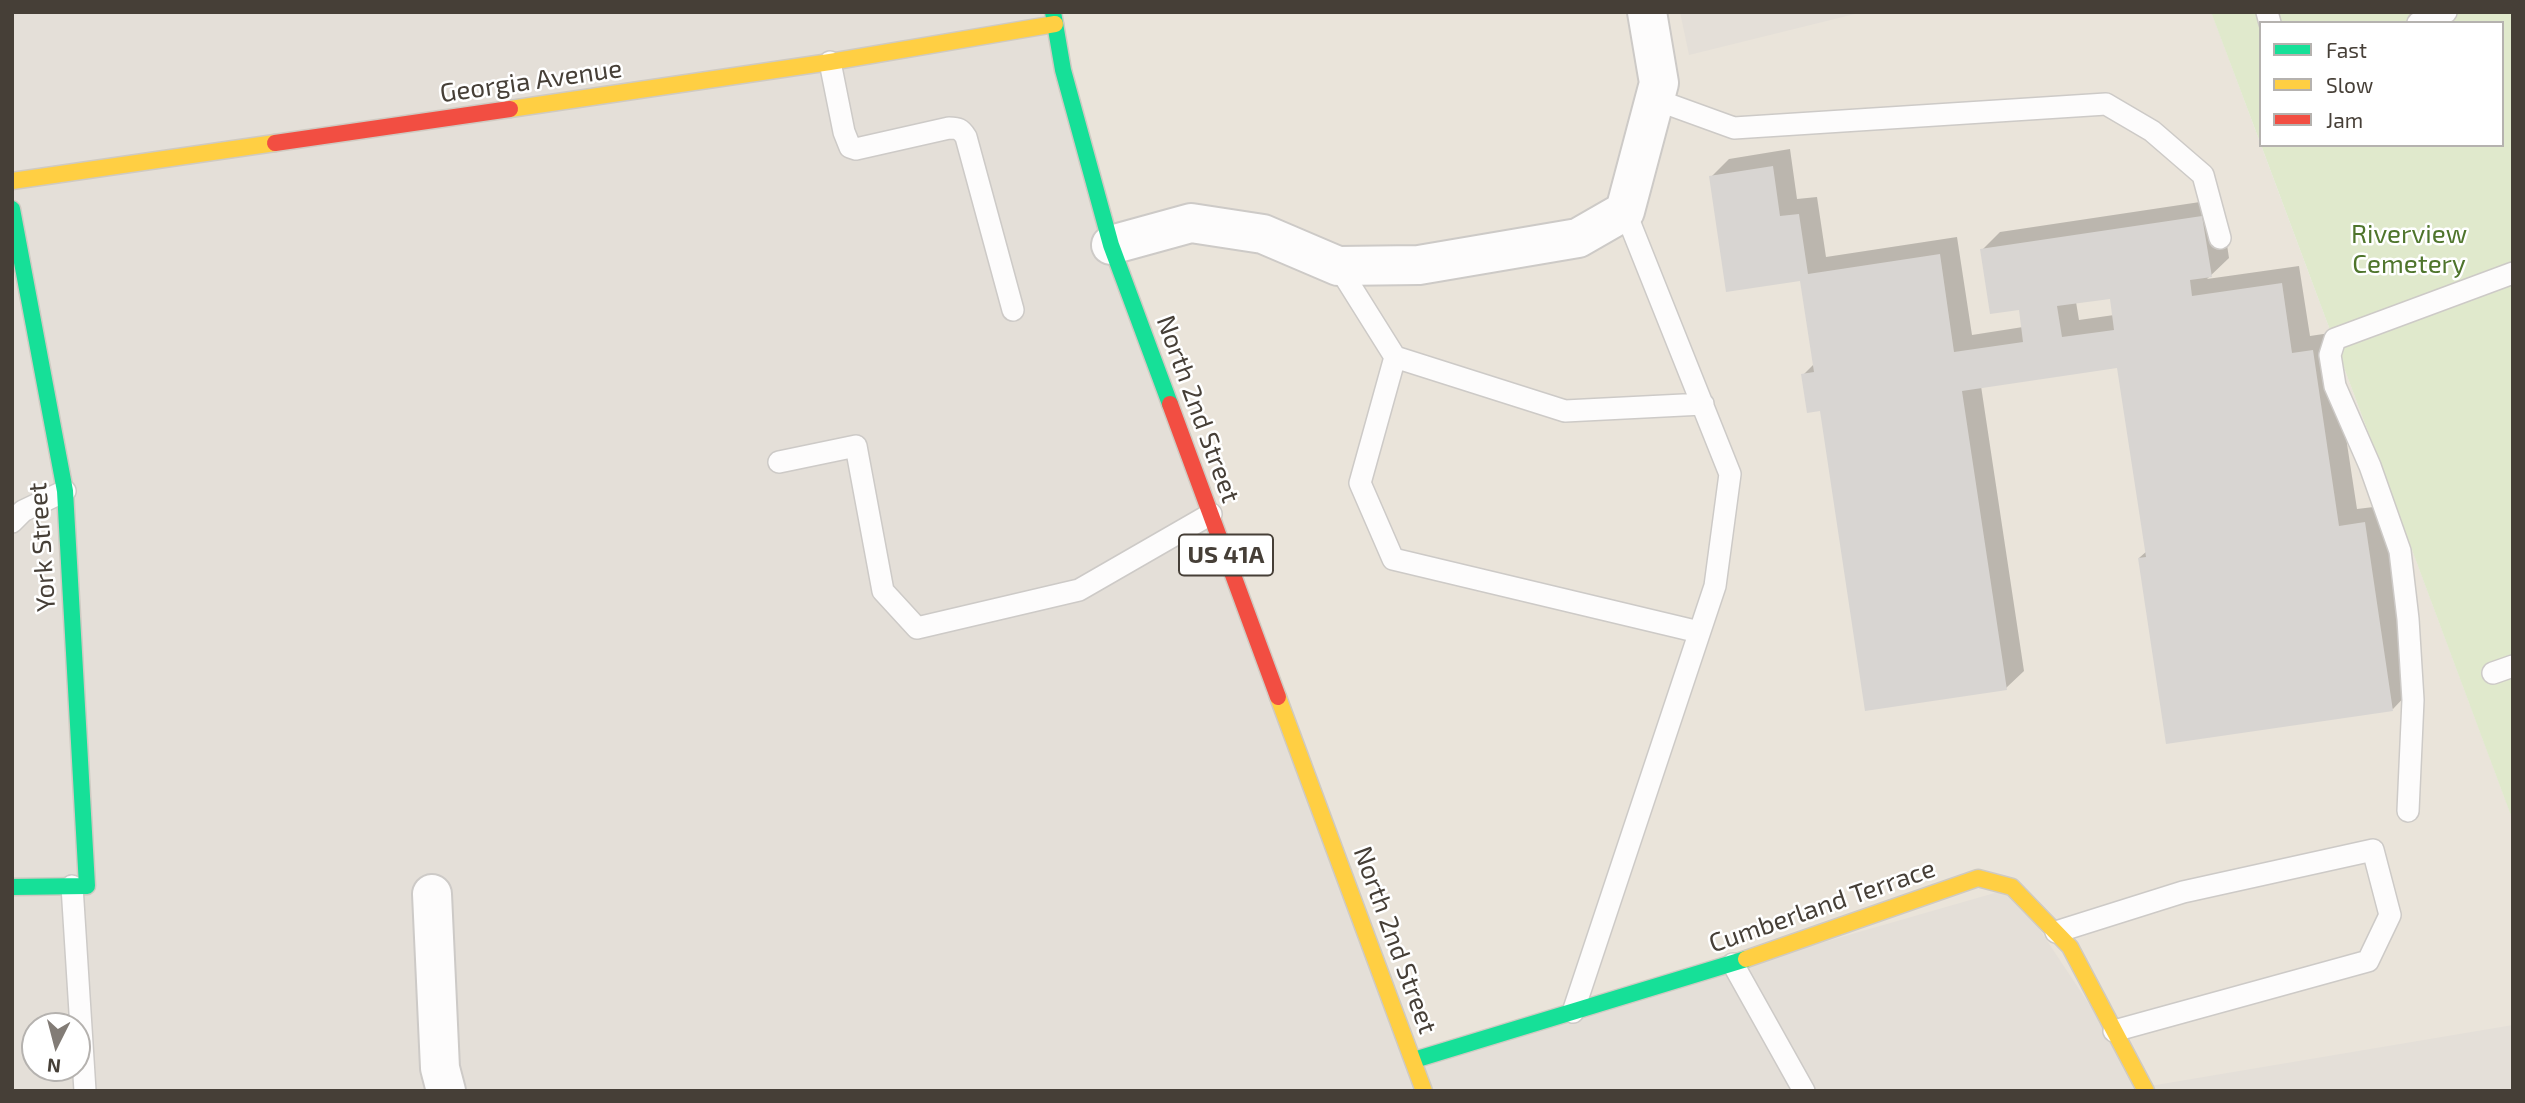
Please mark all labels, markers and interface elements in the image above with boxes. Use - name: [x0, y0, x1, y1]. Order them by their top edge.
- legend: [2259, 21, 2504, 147]
- text: Fast: [2326, 37, 2367, 62]
- street label: Georgia Avenue: [438, 53, 624, 109]
- text: Slow: [2326, 72, 2373, 97]
- text: Jam: [2326, 107, 2363, 132]
- park label: Riverview Cemetery: [2351, 218, 2467, 280]
- street label: North 2nd Street: [1150, 311, 1246, 507]
- street label: York Street: [22, 481, 62, 613]
- road number: US 41A: [1179, 534, 1273, 576]
- street label: North 2nd Street: [1347, 842, 1443, 1038]
- street label: Cumberland Terrace: [1705, 853, 1939, 959]
- north arrow: [21, 1012, 91, 1082]
- text: N: [46, 1054, 62, 1079]

